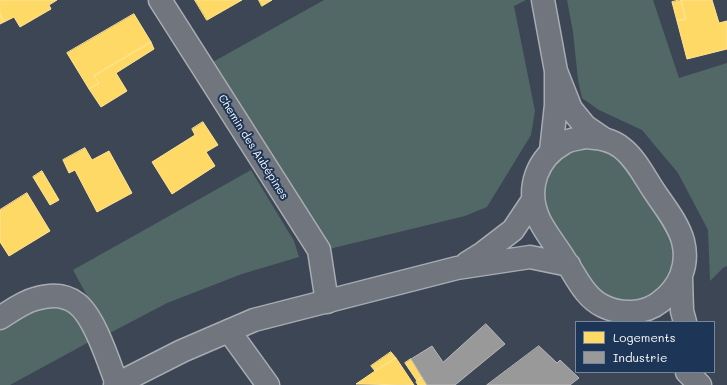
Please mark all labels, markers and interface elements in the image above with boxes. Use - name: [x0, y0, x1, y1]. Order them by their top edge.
- street label: Chemin des Aubépines: [215, 92, 291, 202]
- legend: [575, 321, 715, 373]
- text: Logements: [613, 329, 676, 345]
- text: Industrie: [613, 349, 667, 365]

